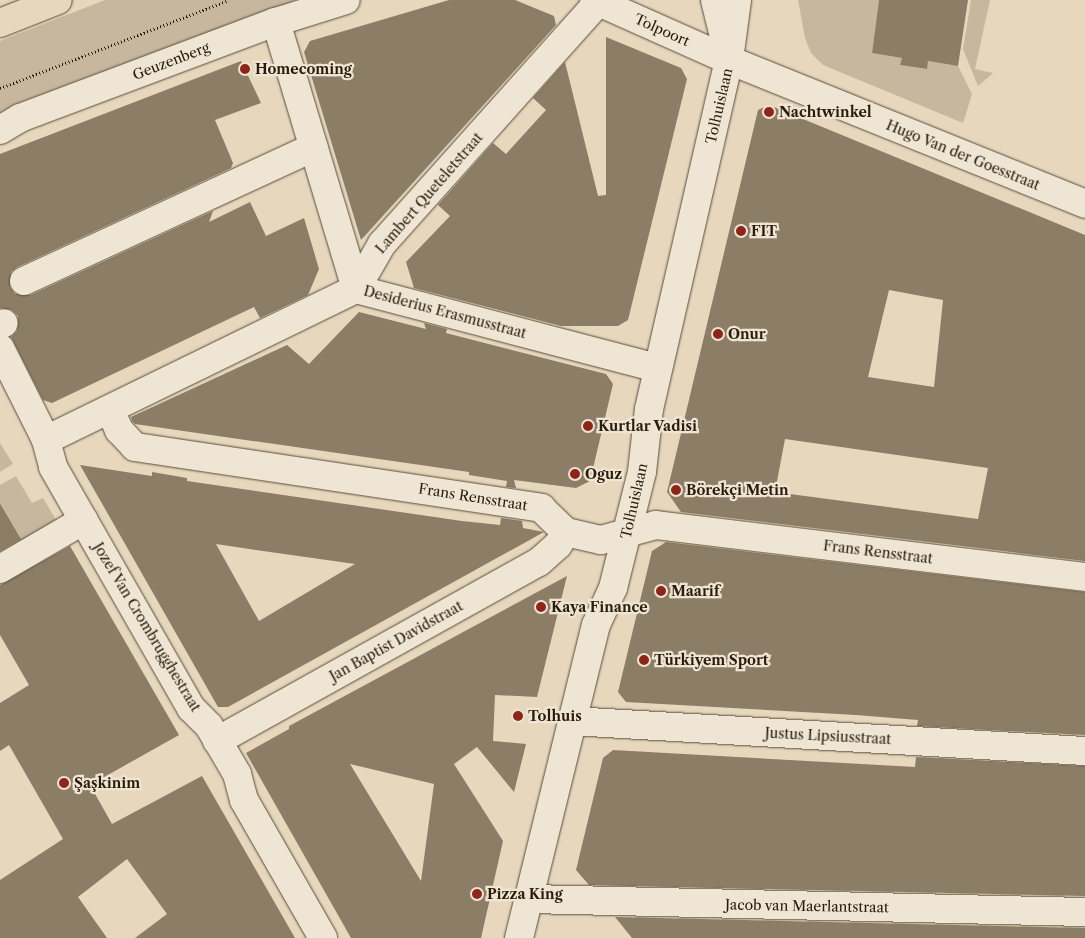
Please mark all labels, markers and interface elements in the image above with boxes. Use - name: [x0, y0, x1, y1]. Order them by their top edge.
- street label: Tolpoort: [632, 10, 692, 50]
- street label: Geuzenberg: [130, 39, 212, 83]
- place label: Homecoming: [255, 61, 352, 77]
- marker: Homecoming: [239, 63, 251, 75]
- street label: Tolhuislaan: [702, 66, 736, 146]
- place label: Nachtwinkel: [779, 104, 872, 120]
- marker: Nachtwinkel: [763, 106, 775, 118]
- street label: Hugo Van der Goesstraat: [883, 116, 1043, 194]
- street label: Lambert Queteletstraat: [372, 129, 486, 257]
- place label: FIT: [751, 223, 777, 239]
- marker: FIT: [735, 225, 747, 237]
- street label: Desiderius Erasmusstraat: [362, 282, 528, 342]
- place label: Onur: [728, 326, 766, 342]
- marker: Onur: [712, 328, 724, 340]
- place label: Kurtlar Vadisi: [598, 418, 698, 434]
- marker: Kurtlar Vadisi: [582, 420, 594, 432]
- street label: Tolhuislaan: [617, 461, 651, 541]
- place label: Oguz: [585, 466, 622, 482]
- marker: Oguz: [569, 468, 581, 480]
- street label: Frans Rensstraat: [417, 480, 529, 514]
- place label: Börekçi Metin: [686, 482, 789, 498]
- marker: Börekçi Metin: [670, 484, 682, 496]
- street label: Frans Rensstraat: [822, 537, 934, 567]
- street label: Jozef Van Crombrugghestraat: [90, 539, 204, 715]
- place label: Maarif: [671, 583, 720, 599]
- marker: Maarif: [655, 585, 667, 597]
- street label: Jan Baptist Davidstraat: [327, 597, 465, 685]
- place label: Kaya Finance: [551, 599, 648, 615]
- marker: Kaya Finance: [535, 601, 547, 613]
- place label: Türkiyem Sport: [654, 652, 768, 668]
- marker: Türkiyem Sport: [638, 654, 650, 666]
- place label: Tolhuis: [528, 708, 582, 724]
- marker: Tolhuis: [512, 710, 524, 722]
- street label: Justus Lipsiusstraat: [764, 724, 892, 748]
- place label: Şaşkinim: [74, 775, 140, 791]
- marker: Şaşkinim: [58, 777, 70, 789]
- place label: Pizza King: [487, 886, 563, 902]
- marker: Pizza King: [471, 888, 483, 900]
- street label: Jacob van Maerlantstraat: [725, 896, 889, 916]

